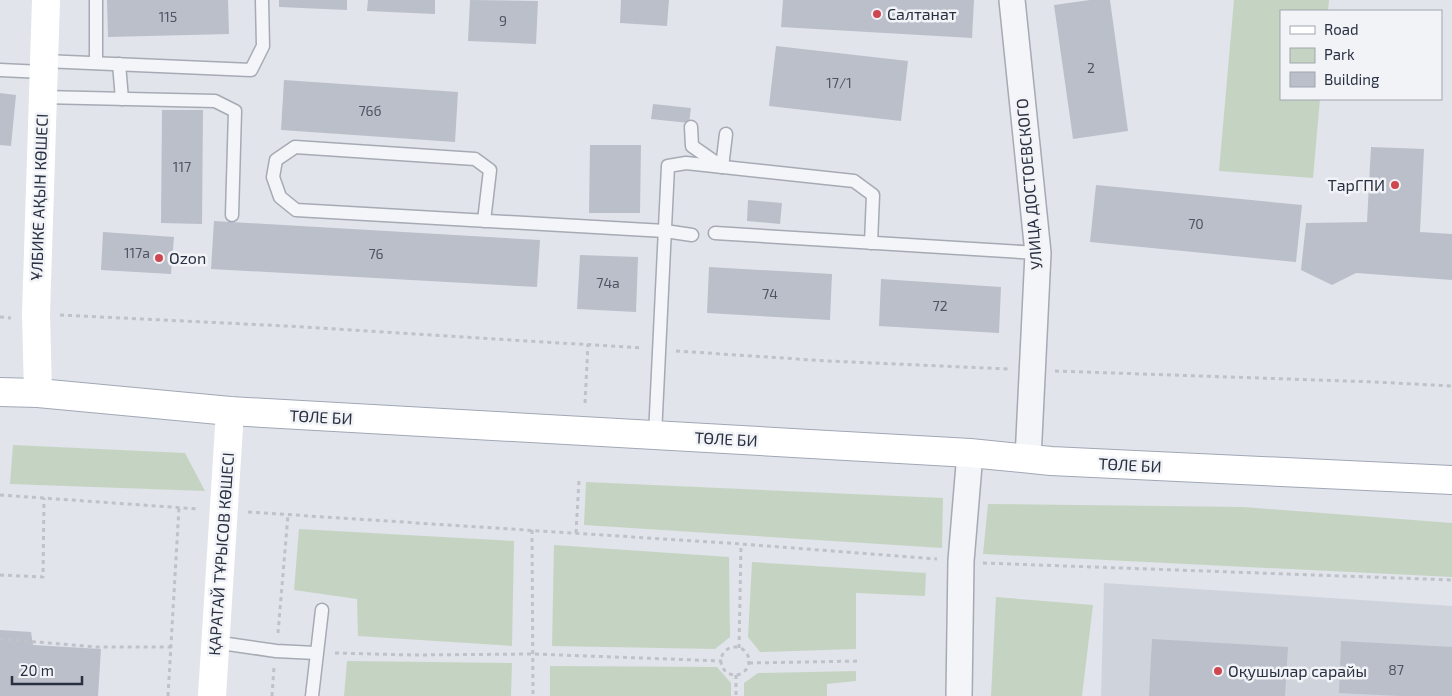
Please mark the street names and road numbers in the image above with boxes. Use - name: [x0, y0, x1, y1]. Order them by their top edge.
- street label: УЛИЦА ДОСТОЕВСКОГО: [1012, 98, 1045, 270]
- street label: ҰЛБИКЕ АҚЫН КӨШЕСІ: [26, 113, 51, 281]
- street label: ТӨЛЕ БИ: [289, 405, 353, 428]
- street label: ТӨЛЕ БИ: [694, 427, 758, 450]
- street label: ҚАРАТАЙ ТҰРЫСОВ КӨШЕСІ: [204, 452, 237, 656]
- street label: ТӨЛЕ БИ: [1098, 453, 1162, 476]

